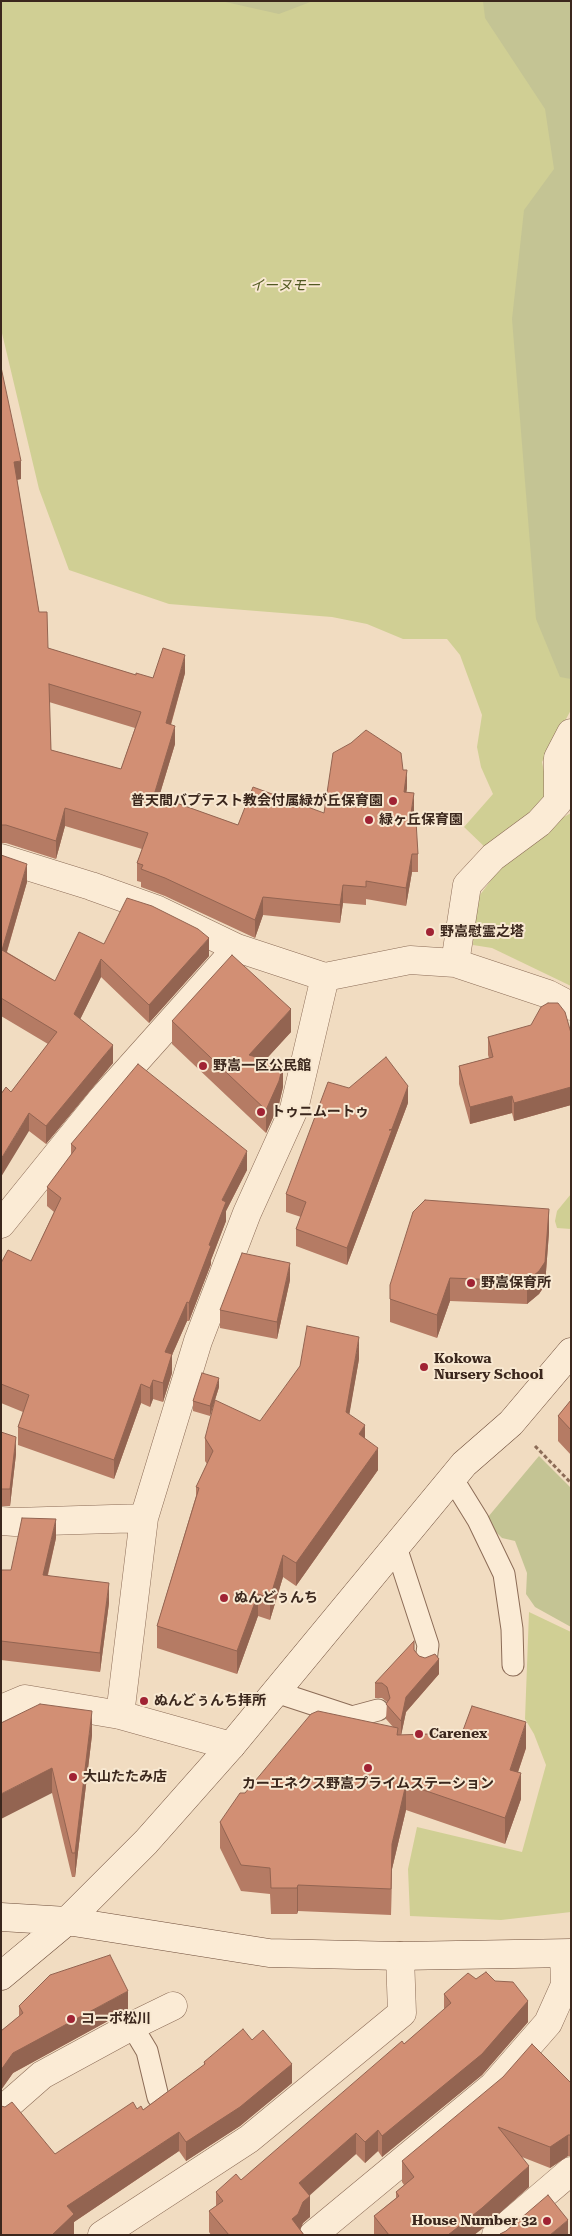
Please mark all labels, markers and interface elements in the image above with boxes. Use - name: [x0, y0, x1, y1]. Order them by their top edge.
- park label: イーヌモー: [250, 278, 320, 294]
- place label: 普天間バプテスト教会付属緑が丘保育園: [131, 793, 383, 809]
- marker: 普天間バプテスト教会付属緑が丘保育園: [387, 795, 399, 807]
- place label: 緑ヶ丘保育園: [379, 812, 463, 828]
- marker: 緑ヶ丘保育園: [363, 814, 375, 826]
- place label: 野嵩慰霊之塔: [440, 924, 524, 940]
- marker: 野嵩慰霊之塔: [424, 926, 436, 938]
- place label: 野嵩一区公民館: [213, 1058, 311, 1074]
- marker: 野嵩一区公民館: [197, 1060, 209, 1072]
- place label: トゥニムートゥ: [271, 1104, 369, 1120]
- marker: トゥニムートゥ: [255, 1106, 267, 1118]
- place label: 野嵩保育所: [481, 1275, 551, 1291]
- marker: 野嵩保育所: [465, 1277, 477, 1289]
- place label: Kokowa Nursery School: [434, 1351, 543, 1384]
- marker: Kokowa Nursery School: [418, 1361, 430, 1373]
- place label: ぬんどぅんち: [234, 1590, 318, 1606]
- marker: ぬんどぅんち: [218, 1592, 230, 1604]
- place label: ぬんどぅんち拝所: [154, 1693, 266, 1709]
- marker: ぬんどぅんち拝所: [138, 1695, 150, 1707]
- place label: Carenex: [429, 1726, 487, 1742]
- marker: Carenex: [413, 1728, 425, 1740]
- marker: カーエネクス野嵩プライムステーション: [362, 1762, 374, 1774]
- place label: 大山たたみ店: [83, 1769, 167, 1785]
- marker: 大山たたみ店: [67, 1771, 79, 1783]
- place label: カーエネクス野嵩プライムステーション: [242, 1776, 494, 1792]
- place label: コーポ松川: [81, 2011, 151, 2027]
- marker: コーポ松川: [65, 2013, 77, 2025]
- place label: House Number 32: [412, 2213, 537, 2229]
- marker: House Number 32: [541, 2215, 553, 2227]

